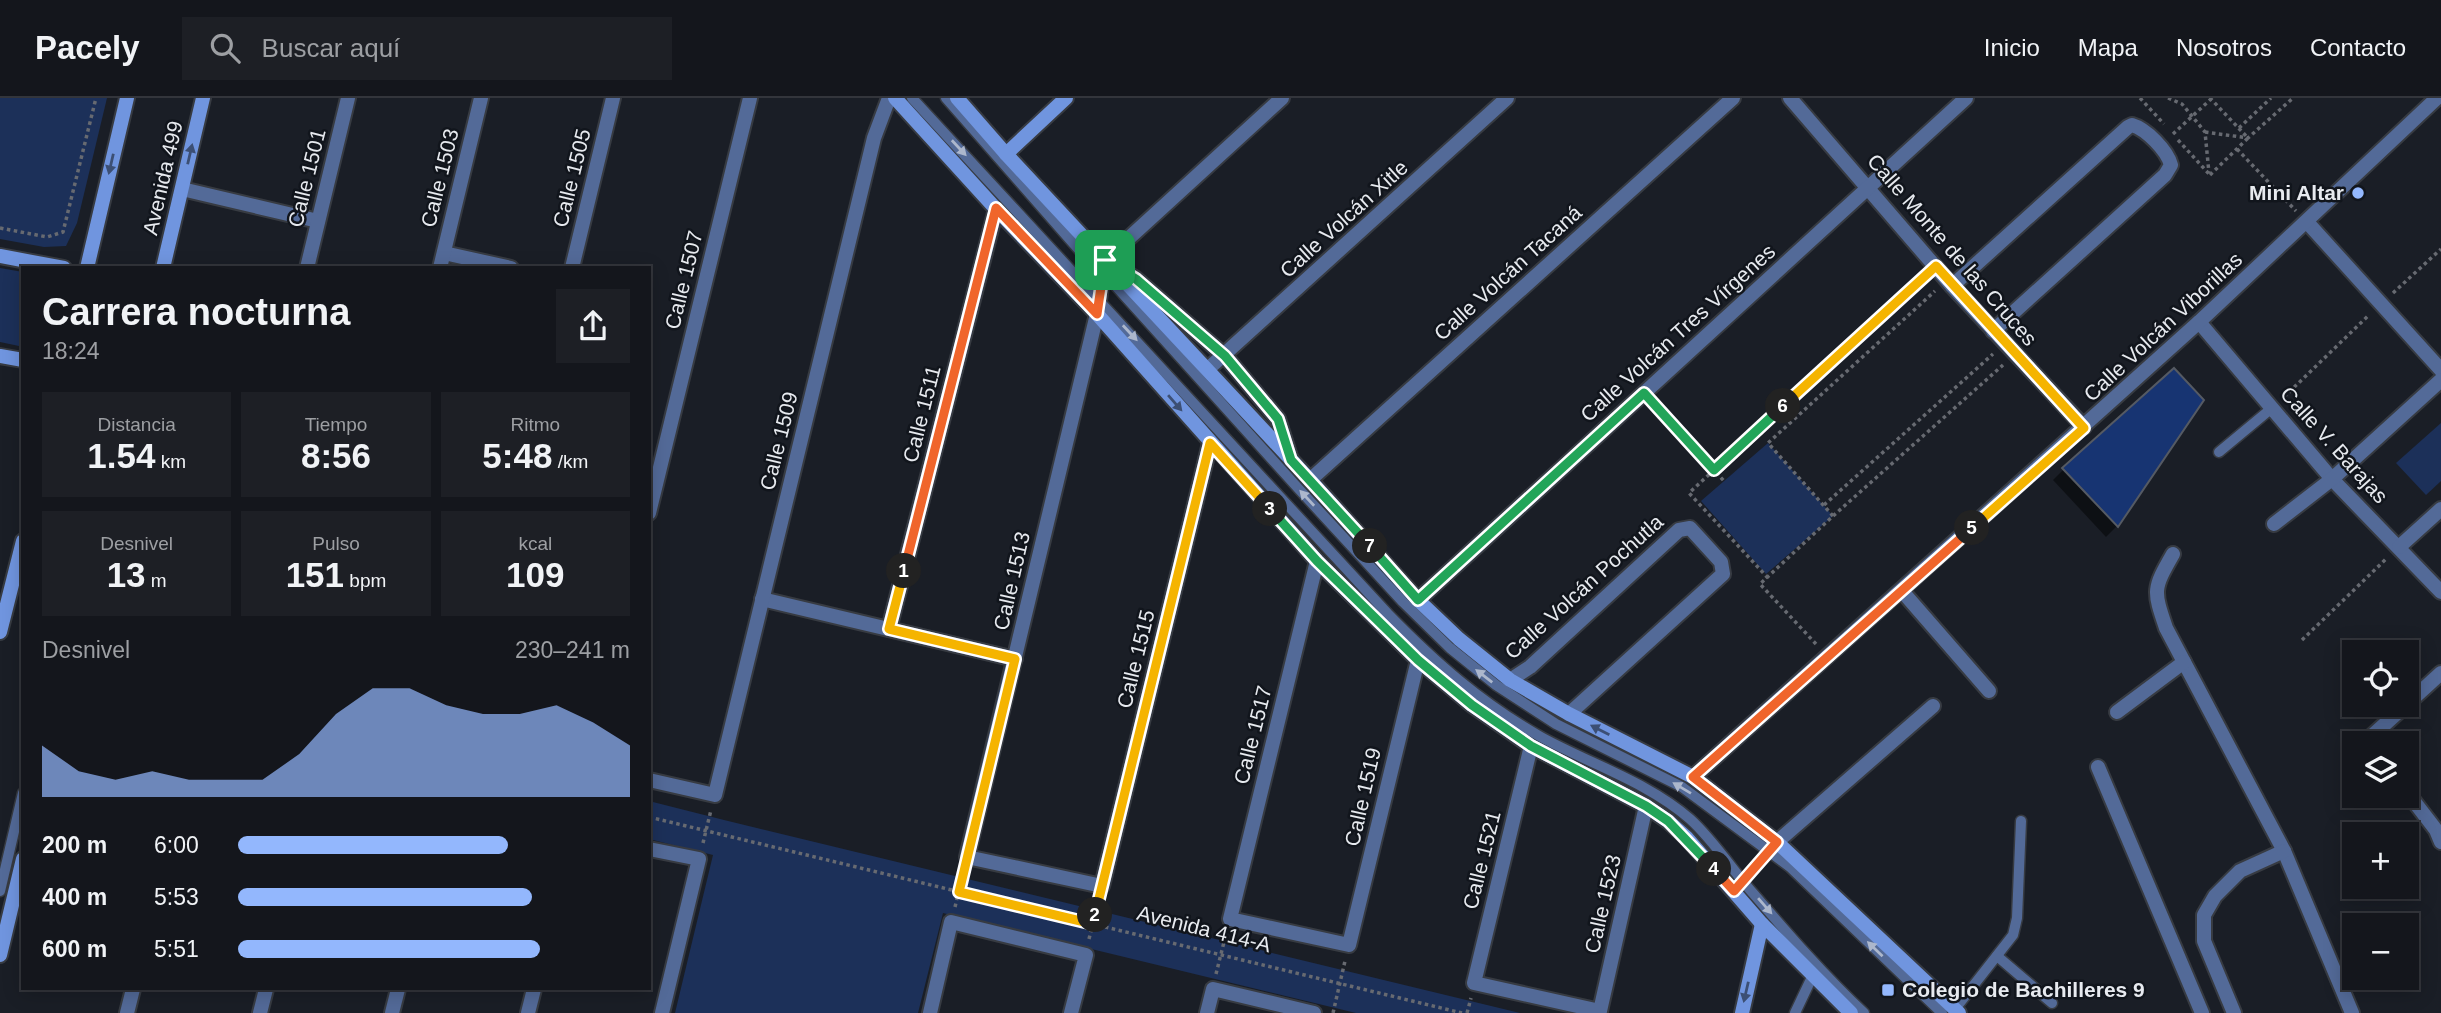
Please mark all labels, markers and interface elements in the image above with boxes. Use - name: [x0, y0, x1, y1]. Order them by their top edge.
- search box: [182, 17, 672, 80]
- text: Pacely: [35, 29, 140, 66]
- icon: search: [206, 29, 244, 67]
- text: Buscar aquí: [262, 33, 400, 63]
- text: Inicio: [1984, 34, 2040, 61]
- text: Mapa: [2078, 34, 2138, 61]
- text: Nosotros: [2176, 34, 2272, 61]
- text: Contacto: [2310, 34, 2406, 61]
- street label: Avenida 499: [138, 119, 187, 237]
- street label: Calle 1501: [283, 126, 330, 229]
- street label: Calle 1503: [416, 126, 463, 229]
- street label: Calle 1505: [548, 126, 595, 229]
- one-way arrow: [950, 139, 966, 156]
- one-way arrow: [185, 143, 196, 165]
- street label: Calle Monte de las Cruces: [1863, 149, 2042, 350]
- one-way arrow: [105, 153, 116, 175]
- street label: Calle Volcán Xitle: [1275, 155, 1412, 282]
- place label: Mini Altar: [2249, 181, 2344, 204]
- marker: Mini Altar: [2350, 185, 2366, 201]
- street label: Calle Volcán Tacaná: [1429, 200, 1586, 345]
- street label: Calle 1507: [660, 228, 707, 331]
- pin: [1075, 230, 1135, 290]
- street label: Calle Volcán Tres Vírgenes: [1576, 239, 1779, 426]
- icon: arrive: [1086, 241, 1124, 279]
- street label: Calle Volcán Viborillas: [2079, 247, 2246, 406]
- button: share: [556, 289, 630, 363]
- text: Carrera nocturna: [42, 291, 350, 333]
- one-way arrow: [1122, 324, 1137, 341]
- text: 18:24: [42, 338, 100, 364]
- street label: Calle 1511: [898, 363, 945, 465]
- street label: Calle V. Barajas: [2276, 382, 2393, 508]
- pin: 6: [1766, 388, 1800, 424]
- street label: Calle 1509: [755, 389, 802, 492]
- one-way arrow: [1166, 394, 1182, 411]
- text: 6: [1777, 395, 1788, 416]
- text: Distancia: [98, 414, 176, 435]
- text: Tiempo: [305, 414, 367, 435]
- text: Ritmo: [511, 414, 560, 435]
- text: 1.54: [87, 436, 155, 475]
- text: 8:56: [301, 436, 371, 475]
- text: 5:48: [482, 436, 552, 475]
- text: km: [155, 451, 186, 472]
- text: /km: [552, 451, 588, 472]
- one-way arrow: [1299, 489, 1315, 507]
- pin: 3: [1252, 492, 1288, 526]
- text: 3: [1264, 498, 1275, 519]
- street label: Calle Volcán Pochutla: [1500, 510, 1668, 664]
- pin: 5: [1954, 510, 1990, 546]
- text: 5: [1966, 517, 1977, 538]
- pin: 7: [1352, 528, 1388, 564]
- street label: Calle 1513: [989, 529, 1034, 632]
- text: Desnivel: [100, 533, 173, 554]
- text: Pulso: [312, 533, 360, 554]
- text: kcal: [518, 533, 552, 554]
- text: 7: [1364, 535, 1375, 556]
- pin: 1: [886, 554, 922, 588]
- text: 13: [107, 555, 146, 594]
- text: 151: [286, 555, 344, 594]
- text: 109: [506, 555, 565, 594]
- text: 1: [898, 560, 909, 581]
- text: m: [146, 570, 167, 591]
- text: bpm: [344, 570, 386, 591]
- street label: Calle 1515: [1112, 607, 1159, 710]
- text: Desnivel: [42, 637, 130, 663]
- text: 230–241 m: [515, 637, 630, 663]
- map controls: [2342, 640, 2419, 990]
- button: locate: [2342, 640, 2419, 717]
- one-way arrow: [1476, 669, 1493, 684]
- street label: Calle 1517: [1229, 683, 1276, 786]
- one-way arrow: [1590, 724, 1610, 735]
- button: layers: [2342, 731, 2419, 808]
- street label: Calle 1519: [1340, 745, 1385, 848]
- one-way arrow: [1672, 782, 1691, 795]
- street label: Calle 1521: [1458, 808, 1505, 911]
- button: +: [2342, 822, 2419, 899]
- text: 200 m: [42, 832, 107, 858]
- text: 6:00: [154, 832, 199, 858]
- street label: Calle 1523: [1580, 852, 1625, 955]
- pin: 4: [1696, 852, 1732, 886]
- text: 4: [1708, 858, 1719, 879]
- text: 400 m: [42, 884, 107, 910]
- text: 5:53: [154, 884, 199, 910]
- one-way arrow: [1757, 897, 1773, 915]
- pin: 2: [1078, 898, 1112, 932]
- street label: Avenida 414-A: [1135, 901, 1274, 956]
- text: 2: [1089, 904, 1100, 925]
- button: −: [2342, 913, 2419, 990]
- text: 600 m: [42, 936, 107, 962]
- text: 5:51: [154, 936, 199, 962]
- one-way arrow: [1867, 941, 1884, 957]
- place label: Colegio de Bachilleres 9: [1902, 978, 2145, 1001]
- one-way arrow: [1741, 981, 1752, 1003]
- marker: Colegio de Bachilleres 9: [1880, 982, 1896, 998]

